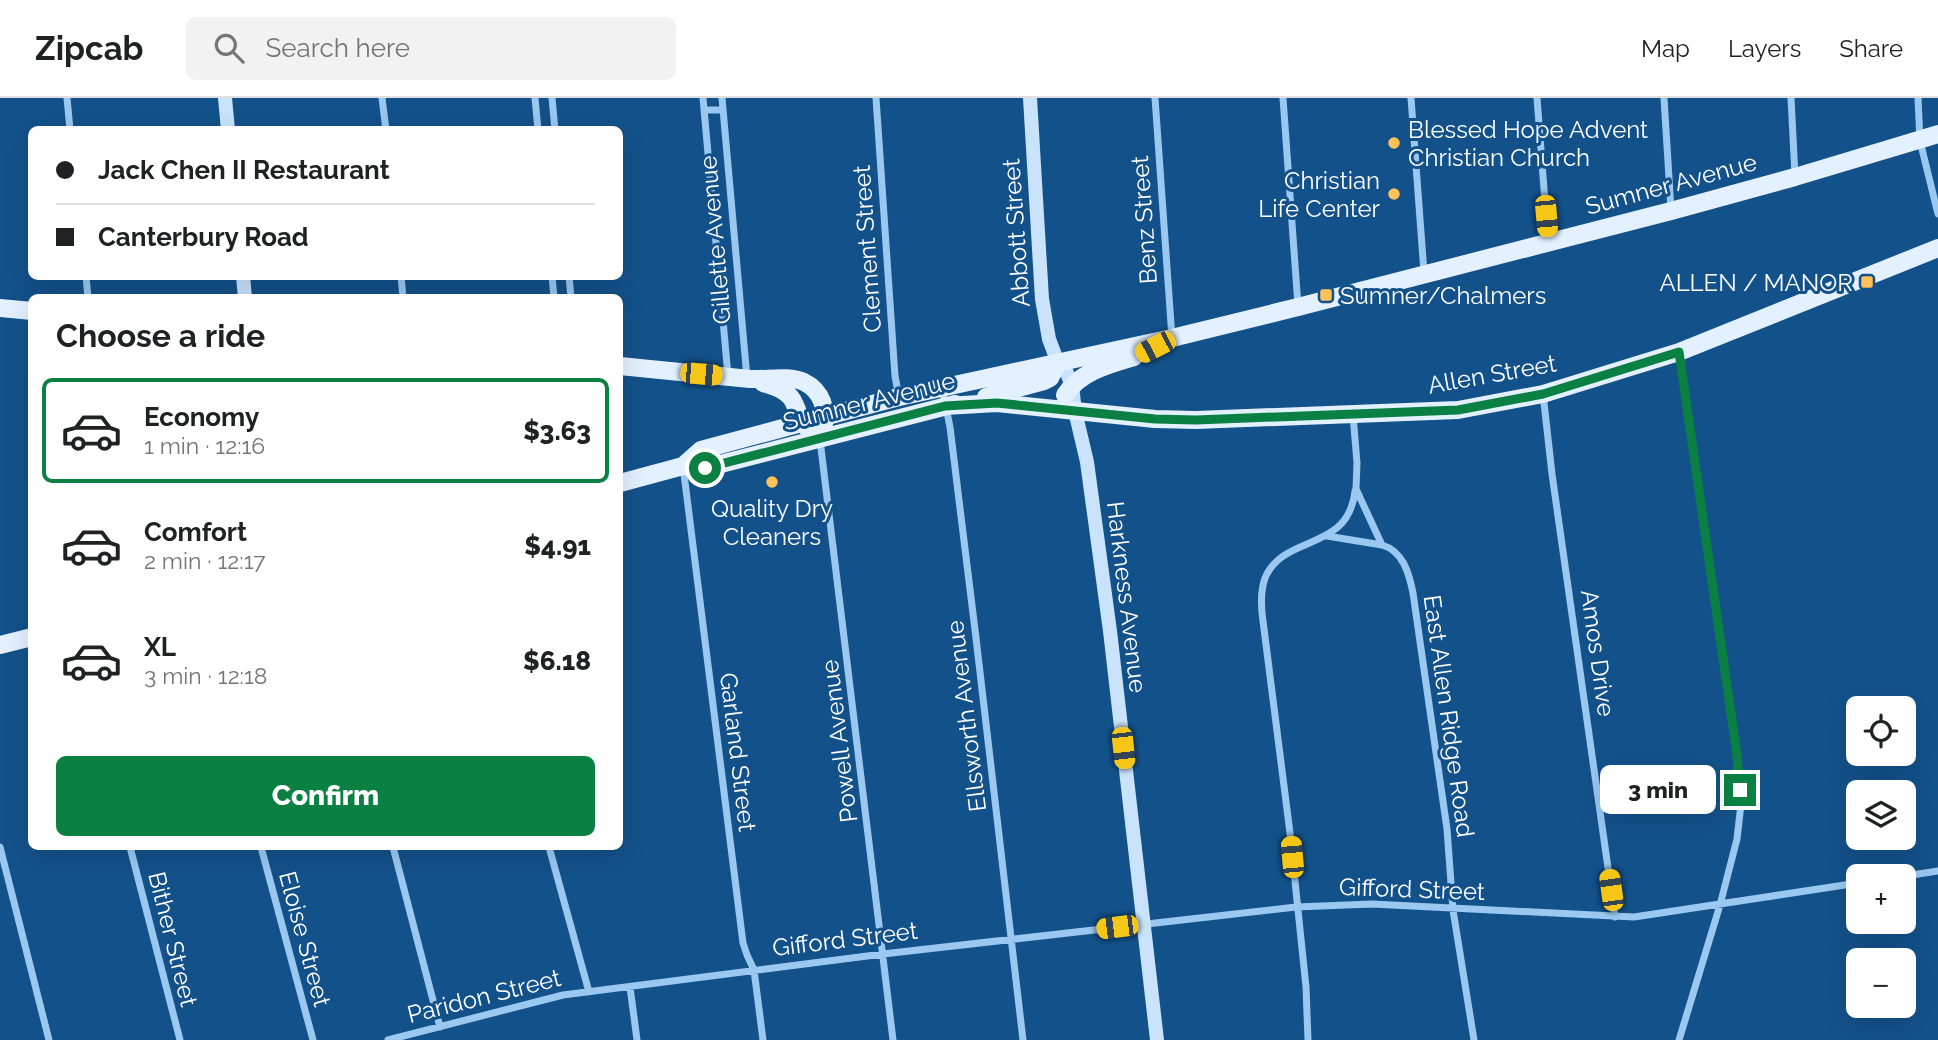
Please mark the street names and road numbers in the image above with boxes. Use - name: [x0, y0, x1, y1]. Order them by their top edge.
- street label: Sumner Avenue: [1582, 147, 1760, 221]
- street label: Gillette Avenue: [693, 155, 737, 325]
- street label: Benz Street: [1125, 155, 1163, 285]
- street label: Abbott Street: [996, 158, 1036, 308]
- street label: Clement Street: [847, 164, 887, 334]
- street label: Allen Street: [1425, 348, 1559, 400]
- street label: Sumner Avenue: [780, 366, 958, 436]
- street label: Harkness Avenue: [1101, 500, 1153, 694]
- street label: Amos Drive: [1575, 588, 1621, 718]
- street label: East Allen Ridge Road: [1418, 593, 1480, 839]
- street label: Ellsworth Avenue: [940, 619, 992, 813]
- street label: Powell Avenue: [815, 658, 863, 824]
- street label: Garland Street: [714, 671, 762, 833]
- street label: Eloise Street: [273, 868, 337, 1010]
- street label: Bither Street: [142, 869, 204, 1009]
- street label: Gifford Street: [1339, 872, 1485, 906]
- street label: Gifford Street: [771, 916, 919, 962]
- street label: Paridon Street: [404, 963, 564, 1029]

